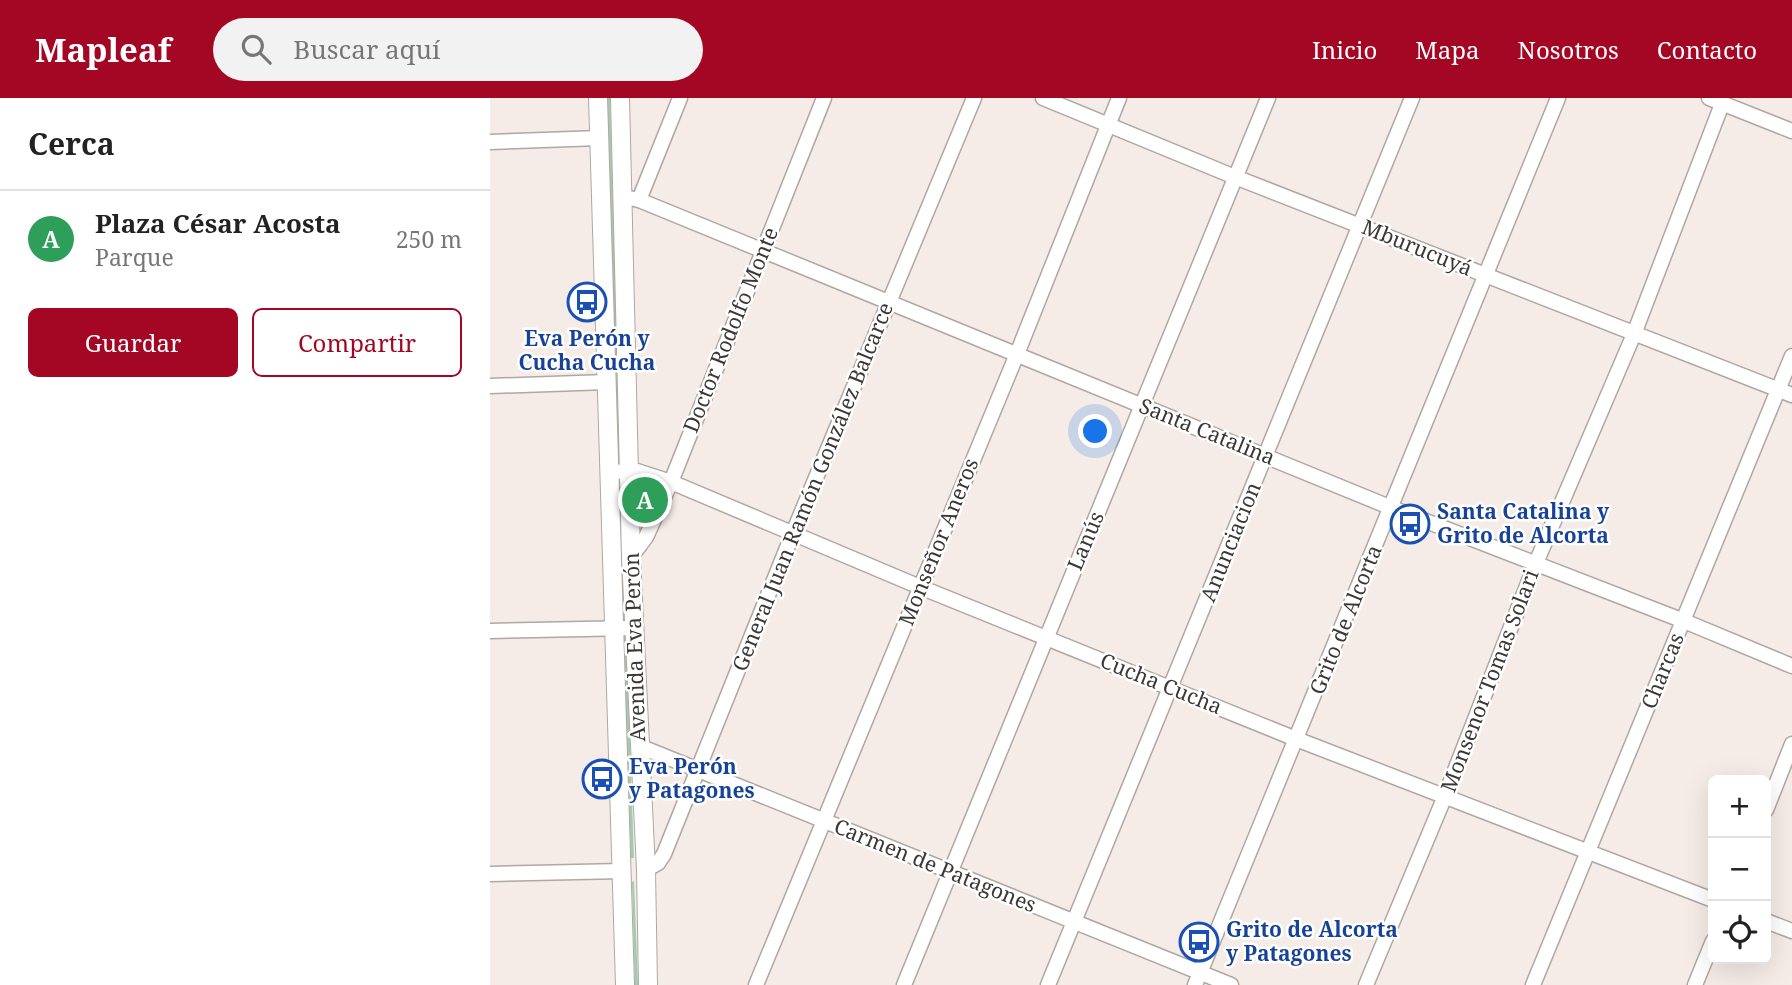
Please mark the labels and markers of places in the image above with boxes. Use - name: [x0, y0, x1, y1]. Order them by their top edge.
- bus stop icon: Eva Perón y Cucha Cucha: [566, 281, 608, 323]
- place label: Eva Perón y Cucha Cucha: [519, 324, 655, 376]
- pin: A: [622, 474, 668, 526]
- place label: Santa Catalina y Grito de Alcorta: [1437, 497, 1610, 549]
- bus stop icon: Santa Catalina y Grito de Alcorta: [1389, 503, 1431, 545]
- place label: Eva Perón y Patagones: [629, 752, 755, 804]
- bus stop icon: Eva Perón y Patagones: [581, 758, 623, 800]
- place label: Grito de Alcorta y Patagones: [1226, 915, 1398, 967]
- bus stop icon: Grito de Alcorta y Patagones: [1178, 921, 1220, 963]

